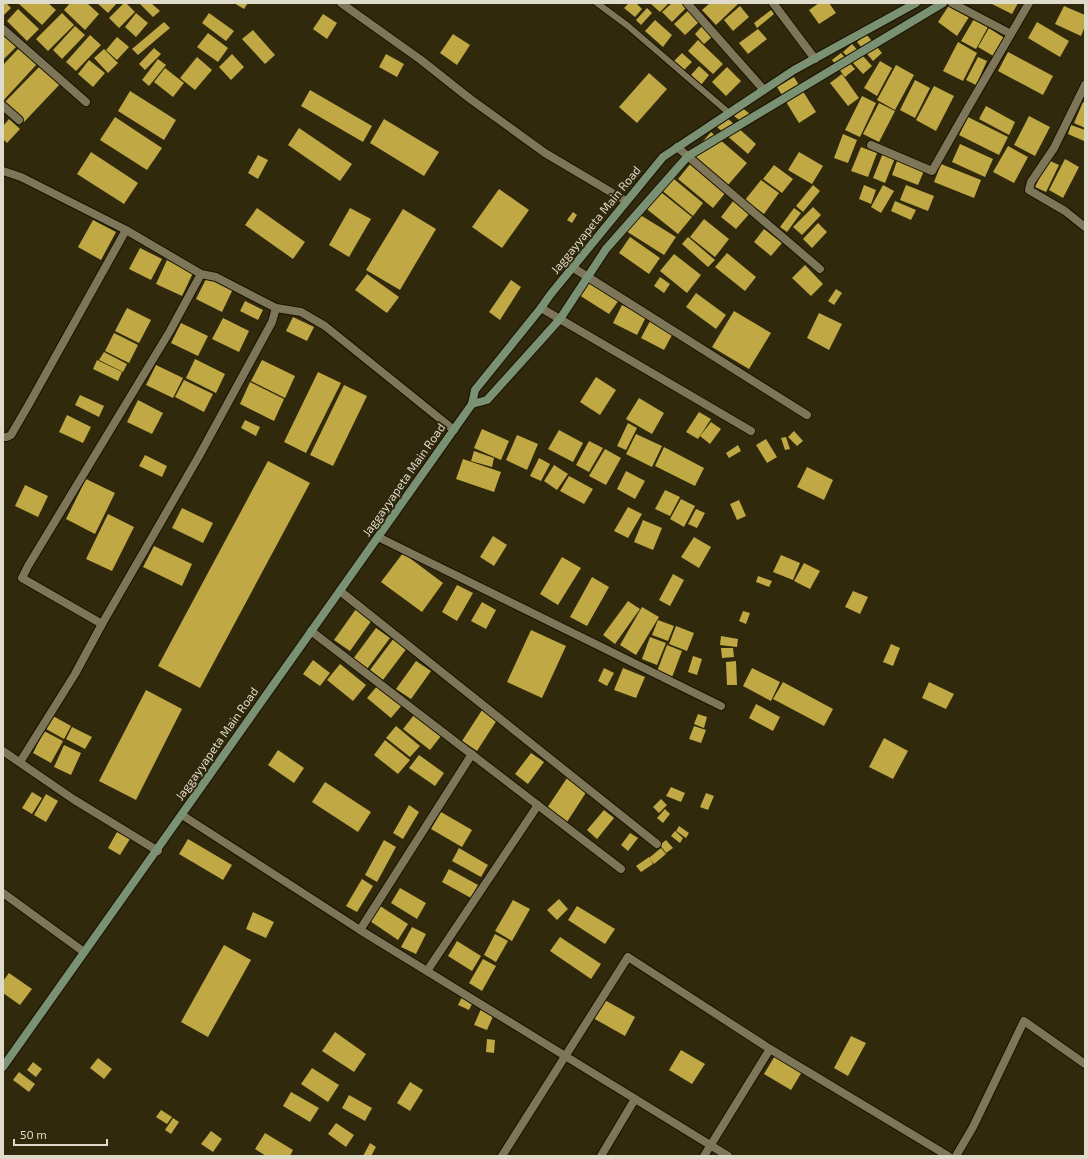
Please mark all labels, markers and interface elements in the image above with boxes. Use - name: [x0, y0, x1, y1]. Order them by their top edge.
- street label: Jaggayyapeta Main Road: [547, 163, 643, 276]
- street label: Jaggayyapeta Main Road: [359, 420, 447, 538]
- street label: Jaggayyapeta Main Road: [172, 684, 260, 802]
- scale bar: [14, 1121, 107, 1147]
- text: 50 m: [20, 1127, 47, 1141]

